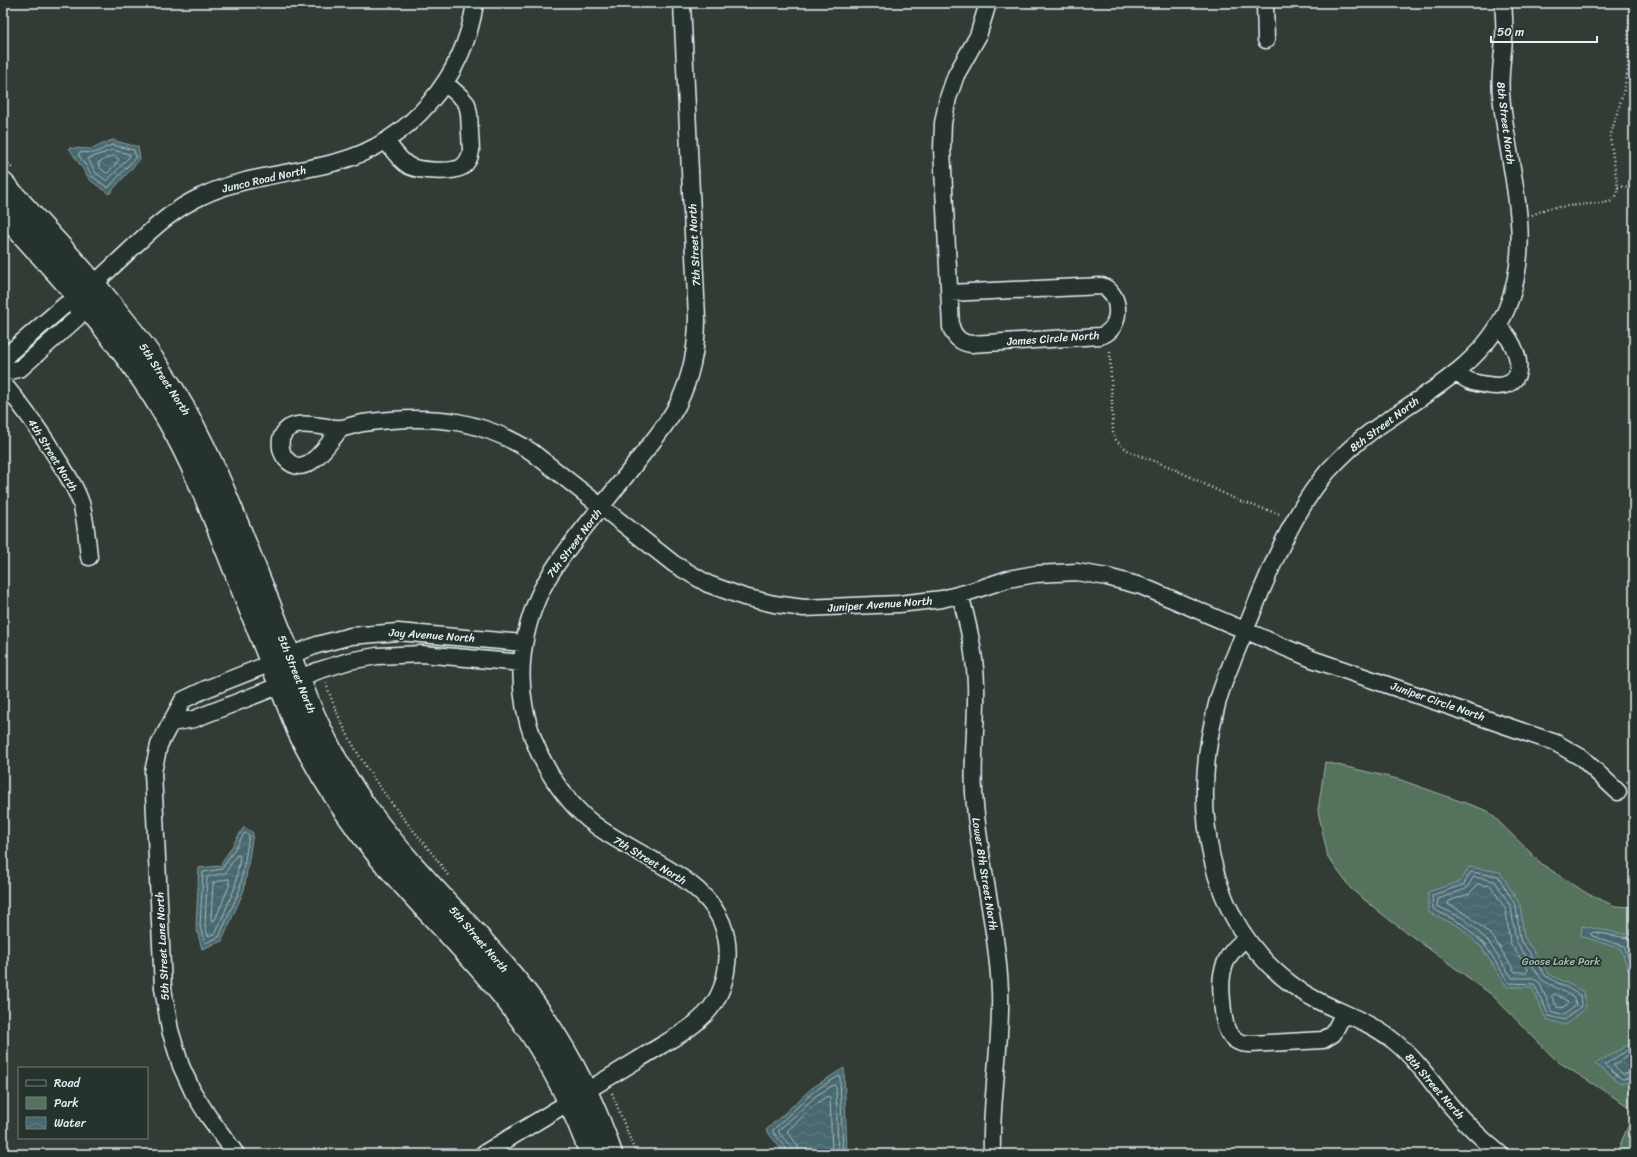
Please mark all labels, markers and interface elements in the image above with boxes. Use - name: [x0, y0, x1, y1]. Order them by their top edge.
- scale bar: [1491, 18, 1597, 44]
- text: 50 m: [1497, 21, 1524, 43]
- street label: 8th Street North: [1491, 81, 1520, 166]
- street label: Junco Road North: [219, 161, 308, 199]
- street label: 7th Street North: [683, 203, 706, 287]
- street label: James Circle North: [1005, 326, 1100, 351]
- street label: 5th Street North: [134, 339, 195, 419]
- street label: 8th Street North: [1345, 392, 1423, 457]
- street label: 4th Street North: [22, 415, 83, 496]
- street label: 7th Street North: [542, 504, 607, 582]
- street label: Juniper Avenue North: [826, 591, 933, 618]
- street label: Jay Avenue North: [387, 623, 476, 648]
- street label: 5th Street North: [272, 632, 321, 716]
- street label: Juniper Circle North: [1387, 676, 1488, 727]
- street label: Lower 8th Street North: [966, 816, 1003, 932]
- street label: 7th Street North: [609, 831, 690, 890]
- street label: 5th Street Lane North: [150, 891, 175, 1001]
- street label: 5th Street North: [444, 902, 513, 977]
- park label: Goose Lake Park: [1522, 952, 1600, 971]
- street label: 8th Street North: [1400, 1049, 1469, 1124]
- legend: [18, 1067, 148, 1139]
- text: Road: [54, 1072, 81, 1094]
- text: Park: [54, 1092, 79, 1114]
- text: Water: [54, 1112, 87, 1134]

